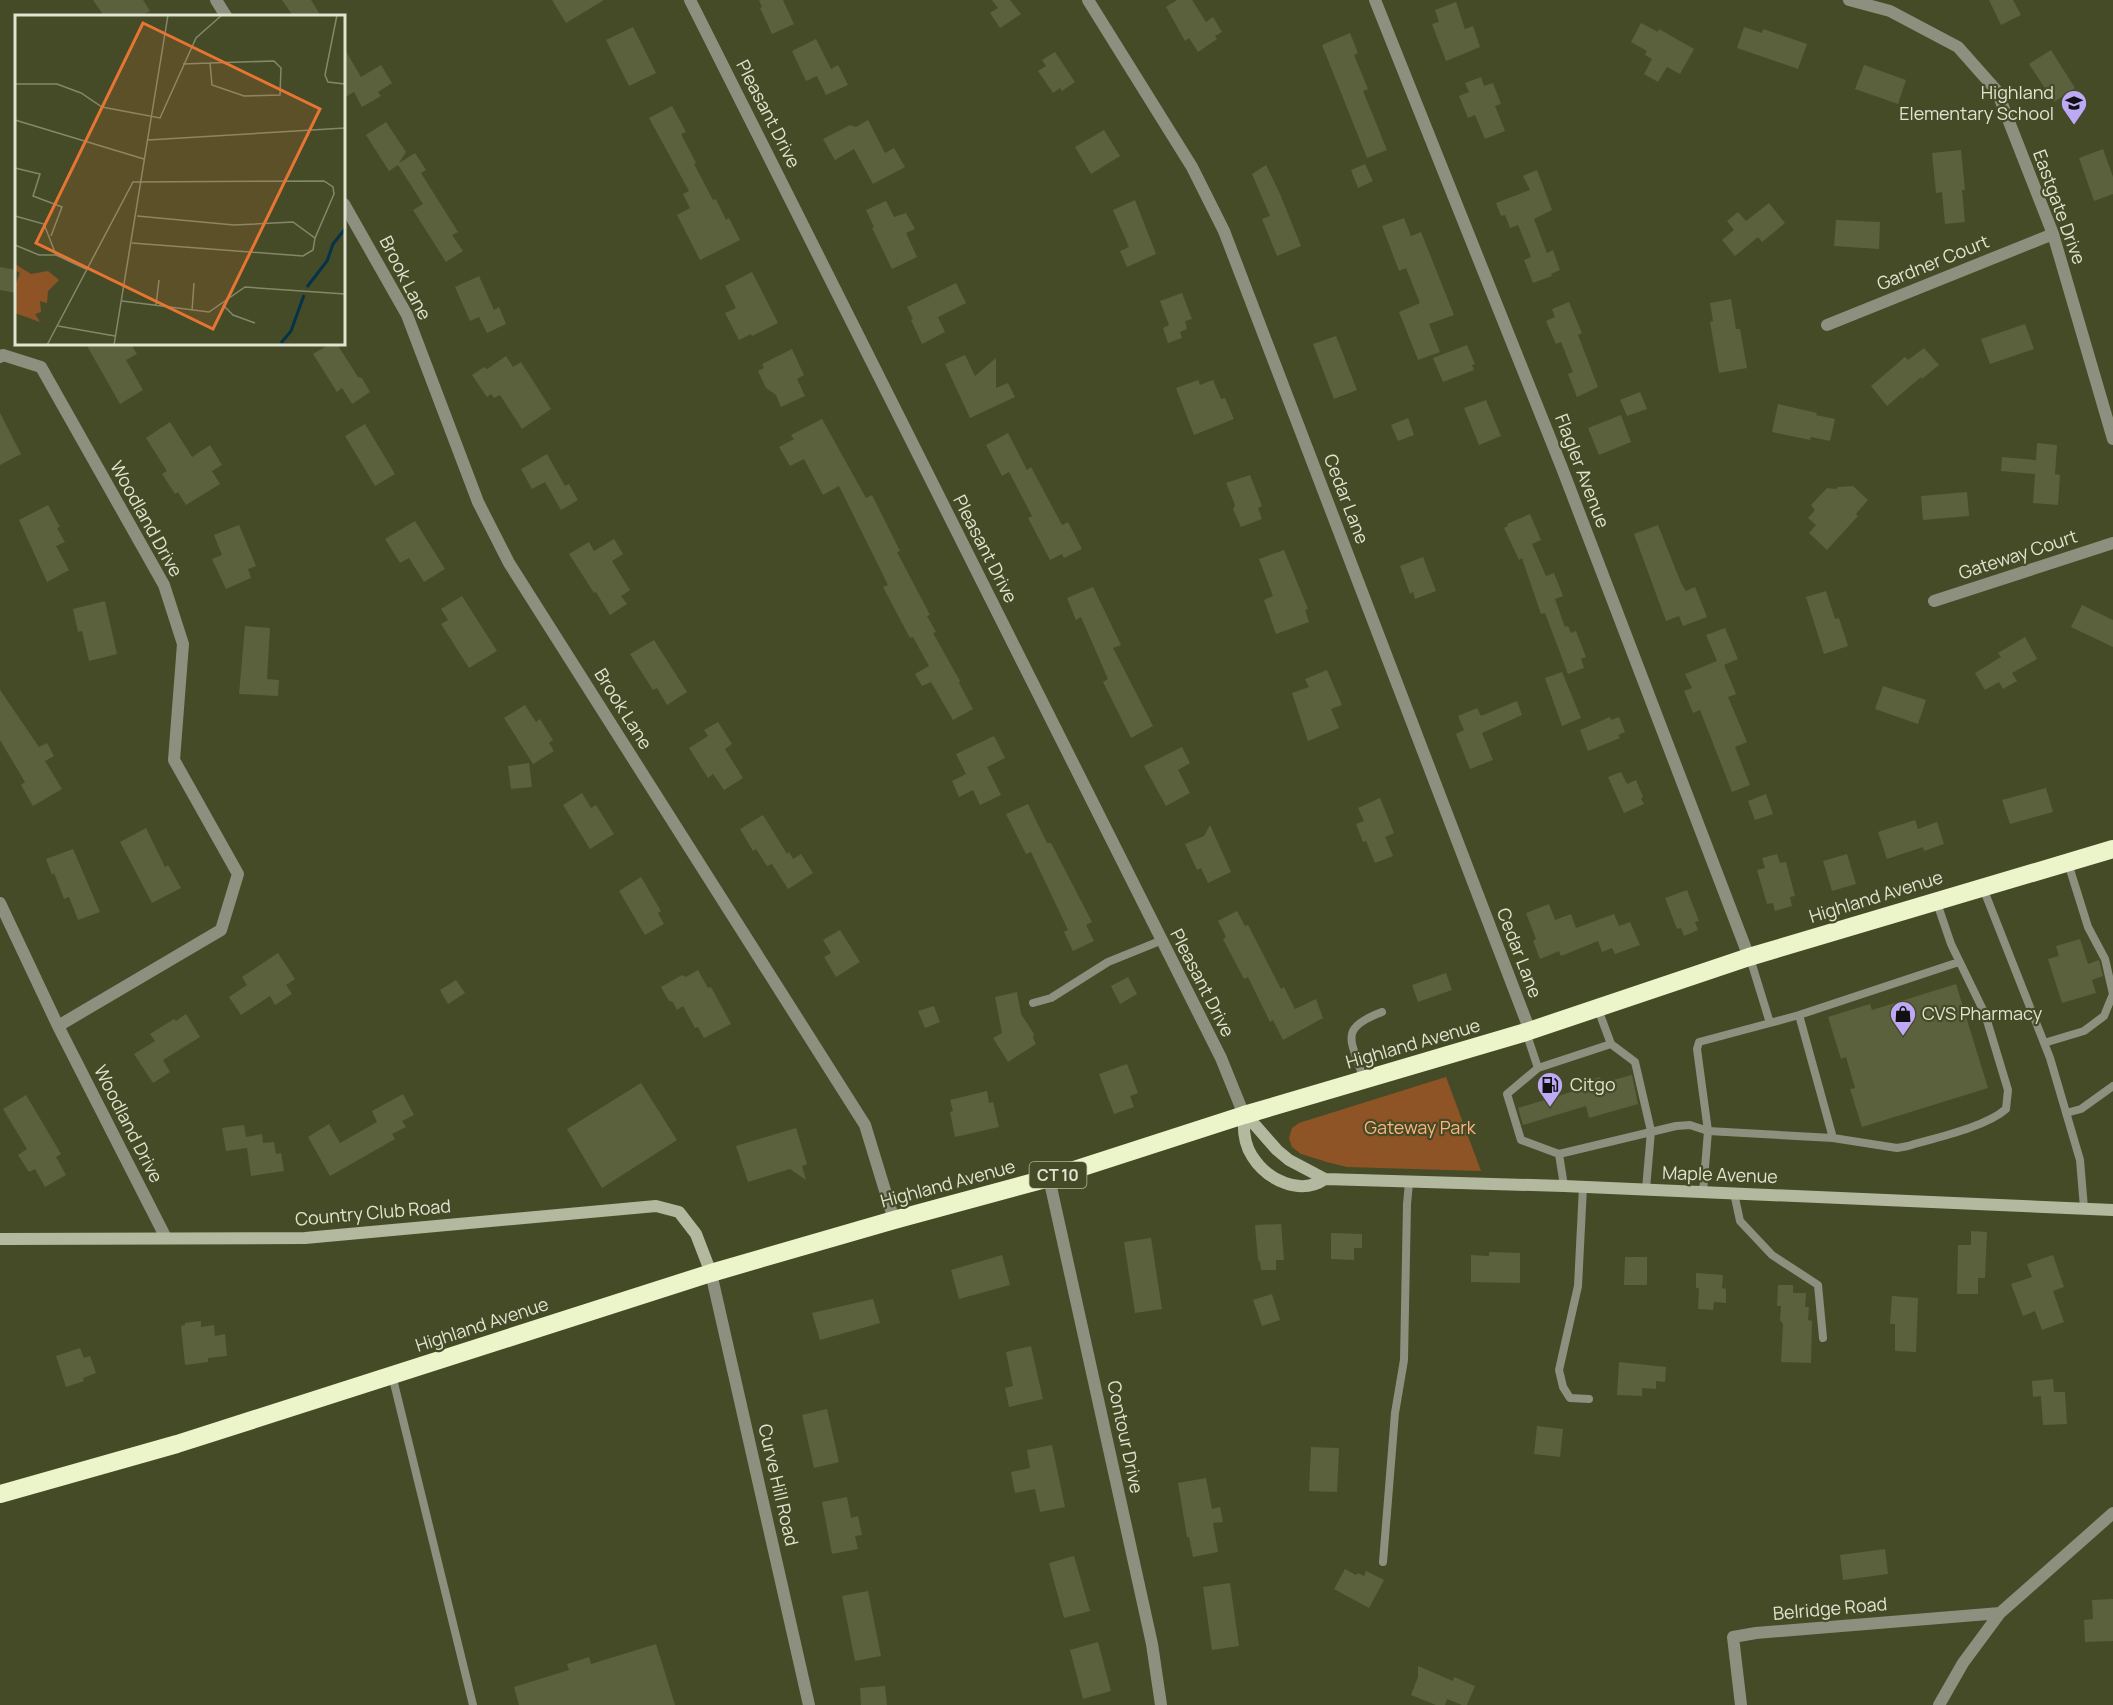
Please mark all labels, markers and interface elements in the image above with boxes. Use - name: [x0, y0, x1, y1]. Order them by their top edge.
- inset map: [15, 15, 345, 345]
- street label: Pleasant Drive: [731, 55, 806, 172]
- place label: Highland Elementary School: [1899, 80, 2054, 125]
- school or university icon: Highland Elementary School: [2059, 88, 2089, 126]
- street label: Eastgate Drive: [2028, 146, 2092, 267]
- street label: Gardner Court: [1873, 229, 1992, 295]
- street label: Brook Lane: [374, 231, 437, 324]
- street label: Flagler Avenue: [1550, 410, 1616, 531]
- street label: Cedar Lane: [1319, 450, 1375, 547]
- street label: Woodland Drive: [105, 456, 189, 581]
- street label: Pleasant Drive: [948, 490, 1023, 607]
- street label: Gateway Court: [1955, 524, 2080, 585]
- street label: Brook Lane: [589, 663, 658, 754]
- street label: Highland Avenue: [1806, 864, 1945, 928]
- street label: Cedar Lane: [1492, 904, 1548, 1001]
- street label: Pleasant Drive: [1165, 924, 1240, 1041]
- shop icon: CVS Pharmacy: [1888, 999, 1918, 1037]
- place label: CVS Pharmacy: [1922, 1001, 2043, 1025]
- street label: Highland Avenue: [1343, 1012, 1483, 1074]
- street label: Woodland Drive: [89, 1061, 169, 1186]
- fuel station icon: Citgo: [1535, 1070, 1565, 1108]
- place label: Citgo: [1570, 1072, 1616, 1096]
- park label: Gateway Park: [1364, 1115, 1477, 1139]
- street label: Highland Avenue: [878, 1154, 1018, 1213]
- street label: Maple Avenue: [1662, 1160, 1778, 1188]
- road number: CT 10: [1030, 1162, 1086, 1188]
- street label: Country Club Road: [294, 1193, 452, 1231]
- street label: Highland Avenue: [412, 1291, 551, 1357]
- street label: Contour Drive: [1102, 1378, 1150, 1495]
- street label: Curve Hill Road: [753, 1422, 805, 1548]
- street label: Belridge Road: [1772, 1591, 1888, 1625]

